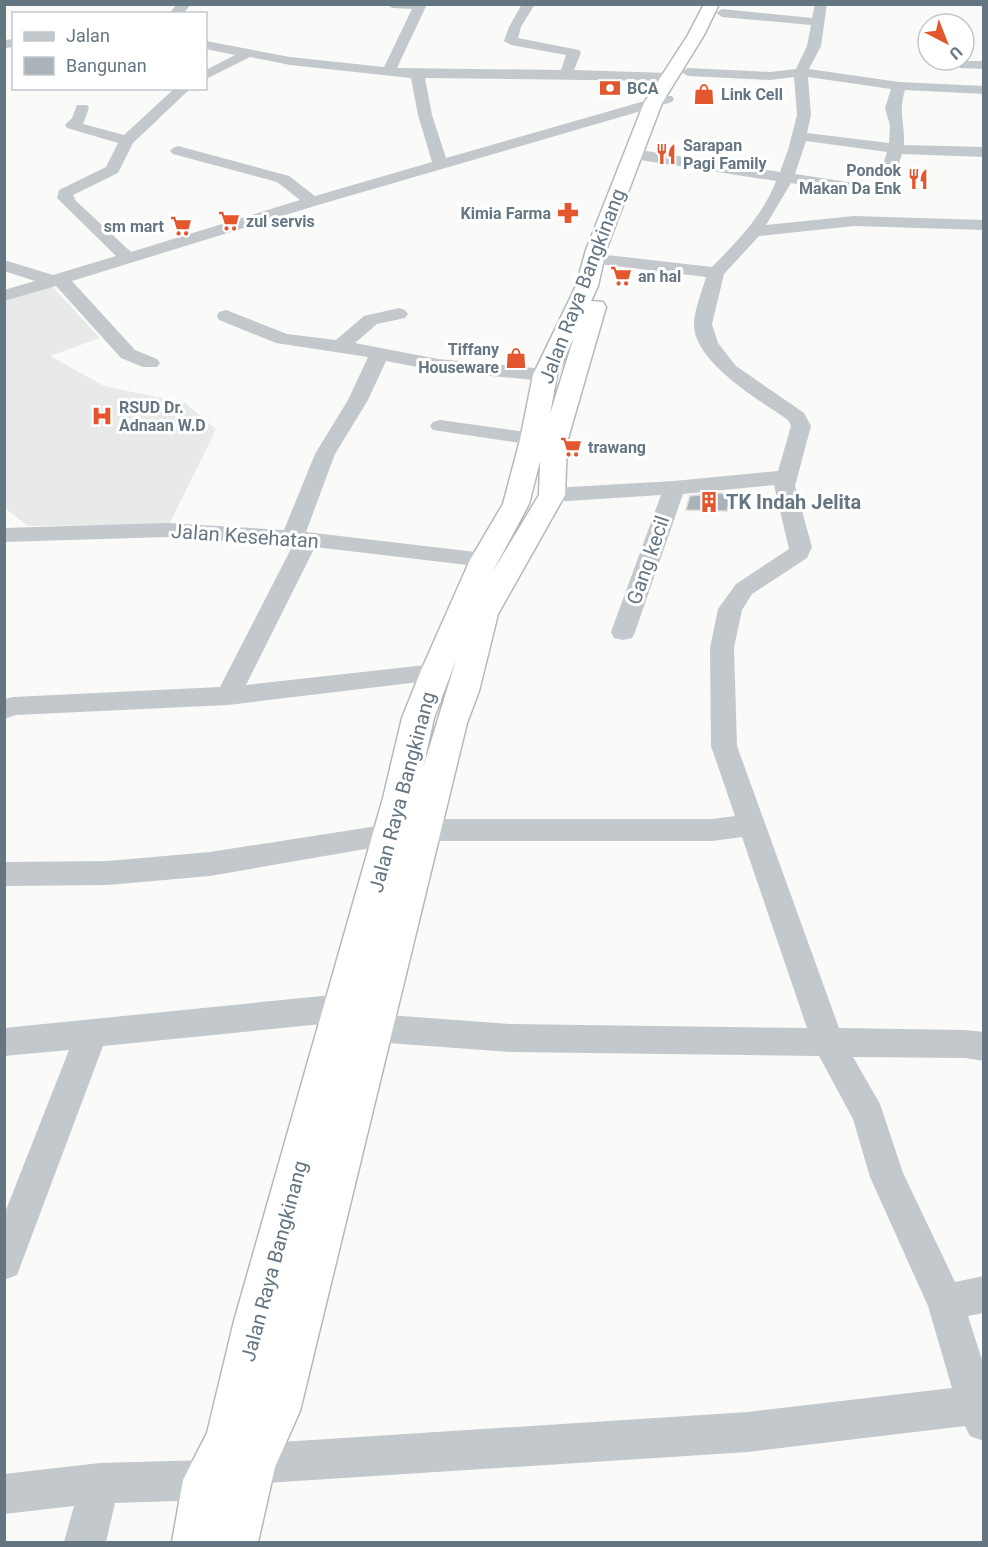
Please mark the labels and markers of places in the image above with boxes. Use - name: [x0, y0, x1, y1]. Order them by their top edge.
- bank icon: BCA: [598, 76, 622, 100]
- place label: BCA: [627, 79, 659, 98]
- shop icon: Link Cell: [692, 82, 716, 106]
- place label: Link Cell: [721, 85, 783, 104]
- place label: Sarapan Pagi Family: [683, 136, 768, 173]
- restaurant icon: Sarapan Pagi Family: [654, 142, 678, 166]
- place label: Pondok Makan Da Enk: [799, 161, 901, 198]
- restaurant icon: Pondok Makan Da Enk: [906, 167, 930, 191]
- pharmacy icon: Kimia Farma: [556, 201, 580, 225]
- place label: Kimia Farma: [461, 204, 551, 223]
- supermarket icon: zul servis: [217, 209, 241, 233]
- place label: zul servis: [246, 212, 315, 231]
- supermarket icon: sm mart: [169, 214, 193, 238]
- place label: sm mart: [104, 217, 165, 236]
- supermarket icon: an hal: [609, 264, 633, 288]
- place label: an hal: [638, 267, 681, 286]
- place label: Tiffany Houseware: [418, 340, 500, 377]
- shop icon: Tiffany Houseware: [504, 346, 528, 370]
- place label: RSUD Dr. Adnaan W.D: [119, 398, 206, 435]
- hospital icon: RSUD Dr. Adnaan W.D: [90, 404, 114, 428]
- supermarket icon: trawang: [559, 435, 583, 459]
- place label: trawang: [588, 438, 646, 457]
- building icon: TK Indah Jelita: [697, 490, 721, 514]
- place label: TK Indah Jelita: [726, 490, 862, 514]

